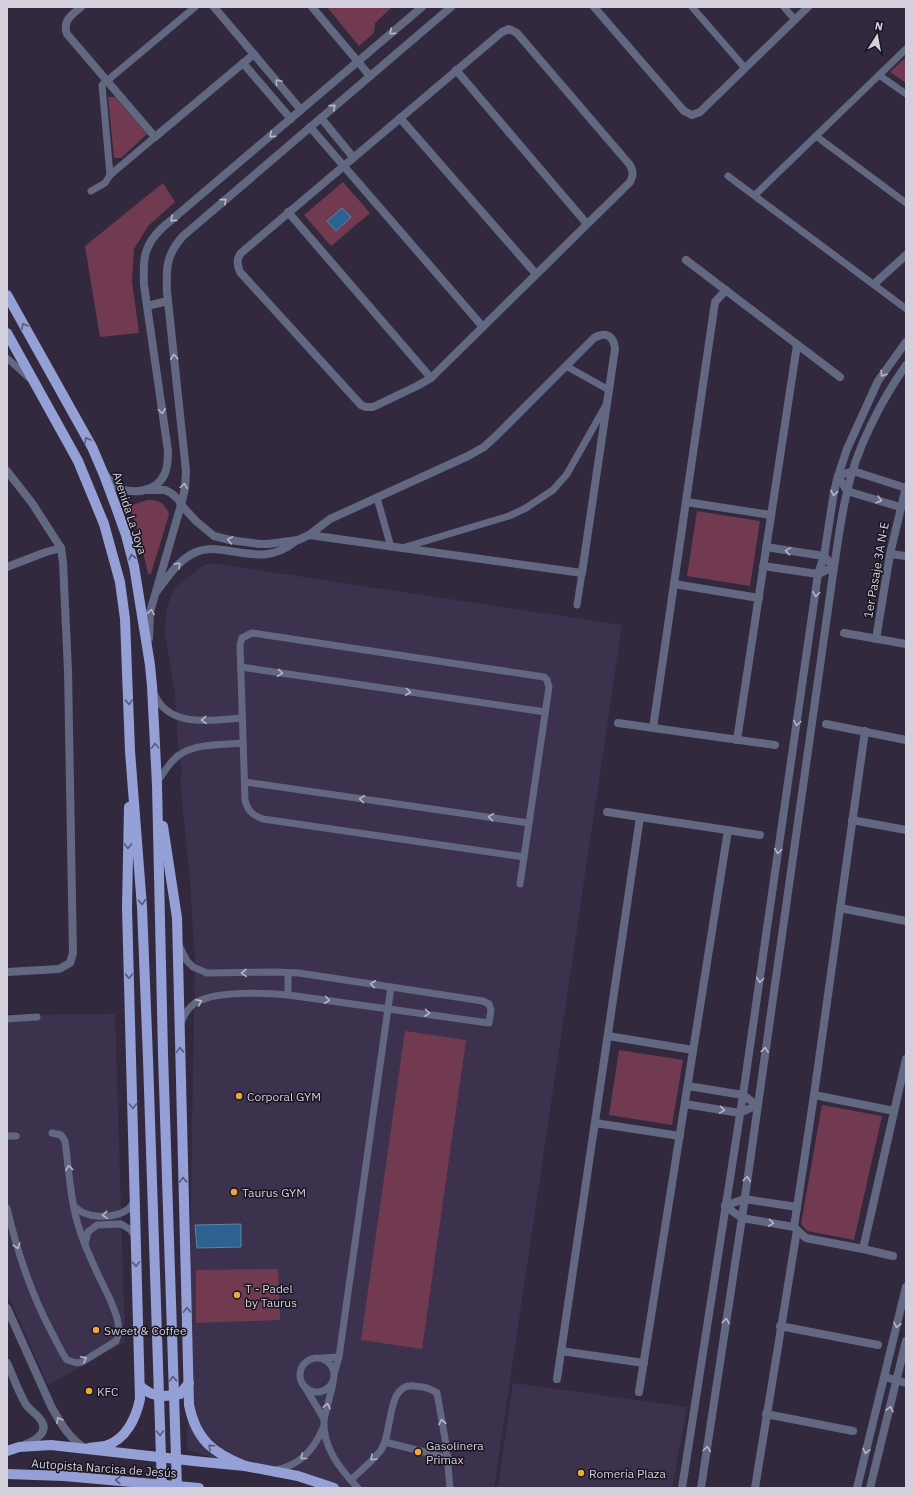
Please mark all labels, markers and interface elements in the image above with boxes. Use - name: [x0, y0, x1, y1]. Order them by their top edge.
- north arrow: [857, 16, 897, 56]
- text: N: [874, 19, 884, 34]
- one-way arrow: [390, 28, 397, 35]
- one-way arrow: [275, 79, 282, 87]
- one-way arrow: [329, 105, 336, 112]
- one-way arrow: [269, 130, 277, 137]
- one-way arrow: [219, 198, 226, 205]
- one-way arrow: [170, 214, 178, 221]
- one-way arrow: [22, 323, 29, 330]
- one-way arrow: [170, 354, 179, 360]
- one-way arrow: [881, 369, 888, 376]
- one-way arrow: [157, 408, 166, 415]
- one-way arrow: [85, 437, 92, 444]
- street label: Avenida La Joya: [110, 470, 151, 557]
- one-way arrow: [179, 483, 188, 489]
- one-way arrow: [830, 490, 839, 496]
- one-way arrow: [875, 495, 882, 504]
- street label: 1er Pasaje 3A N-E: [860, 521, 892, 619]
- one-way arrow: [227, 536, 233, 544]
- one-way arrow: [785, 547, 792, 556]
- one-way arrow: [128, 554, 136, 560]
- one-way arrow: [173, 562, 181, 570]
- one-way arrow: [812, 591, 821, 597]
- one-way arrow: [146, 609, 155, 615]
- one-way arrow: [276, 668, 283, 677]
- one-way arrow: [405, 687, 411, 696]
- one-way arrow: [124, 699, 133, 705]
- one-way arrow: [201, 716, 207, 724]
- one-way arrow: [793, 720, 802, 726]
- one-way arrow: [151, 743, 159, 749]
- one-way arrow: [359, 795, 365, 804]
- one-way arrow: [488, 813, 494, 822]
- one-way arrow: [124, 843, 132, 849]
- one-way arrow: [774, 848, 783, 854]
- one-way arrow: [137, 899, 146, 905]
- one-way arrow: [241, 969, 247, 977]
- one-way arrow: [125, 973, 133, 979]
- one-way arrow: [756, 977, 765, 983]
- one-way arrow: [370, 980, 376, 989]
- one-way arrow: [324, 995, 330, 1004]
- one-way arrow: [195, 999, 202, 1007]
- one-way arrow: [424, 1008, 430, 1017]
- one-way arrow: [176, 1047, 184, 1053]
- one-way arrow: [760, 1047, 769, 1053]
- place label: Corporal GYM: [247, 1089, 321, 1104]
- marker: Corporal GYM: [234, 1091, 244, 1101]
- one-way arrow: [128, 1103, 137, 1109]
- one-way arrow: [719, 1105, 725, 1114]
- one-way arrow: [65, 1164, 74, 1171]
- one-way arrow: [742, 1175, 751, 1182]
- one-way arrow: [179, 1177, 187, 1183]
- place label: Taurus GYM: [242, 1185, 306, 1200]
- marker: Taurus GYM: [229, 1187, 239, 1197]
- one-way arrow: [102, 1211, 108, 1220]
- one-way arrow: [768, 1218, 774, 1227]
- one-way arrow: [12, 1242, 21, 1249]
- one-way arrow: [132, 1261, 141, 1267]
- place label: T - Padel by Taurus: [245, 1281, 297, 1310]
- marker: T - Padel by Taurus: [232, 1290, 242, 1300]
- one-way arrow: [183, 1307, 191, 1313]
- one-way arrow: [721, 1318, 730, 1324]
- one-way arrow: [893, 1321, 902, 1328]
- place label: Sweet & Coffee: [104, 1323, 187, 1338]
- marker: Sweet & Coffee: [91, 1325, 101, 1335]
- one-way arrow: [80, 1356, 87, 1364]
- one-way arrow: [169, 1376, 177, 1382]
- place label: KFC: [97, 1384, 119, 1399]
- marker: KFC: [84, 1386, 94, 1396]
- one-way arrow: [322, 1403, 331, 1410]
- one-way arrow: [885, 1406, 893, 1413]
- one-way arrow: [57, 1417, 64, 1424]
- one-way arrow: [438, 1418, 447, 1425]
- one-way arrow: [156, 1430, 164, 1436]
- place label: Gasolinera Primax: [426, 1438, 484, 1467]
- one-way arrow: [209, 1445, 216, 1452]
- one-way arrow: [702, 1446, 711, 1453]
- marker: Gasolinera Primax: [413, 1447, 423, 1457]
- one-way arrow: [863, 1448, 871, 1454]
- one-way arrow: [301, 1453, 308, 1460]
- one-way arrow: [370, 1453, 378, 1461]
- street label: Autopista Narcisa de Jesús: [31, 1455, 177, 1481]
- place label: Romería Plaza: [589, 1466, 666, 1481]
- marker: Romería Plaza: [576, 1468, 586, 1478]
- one-way arrow: [115, 1476, 121, 1485]

